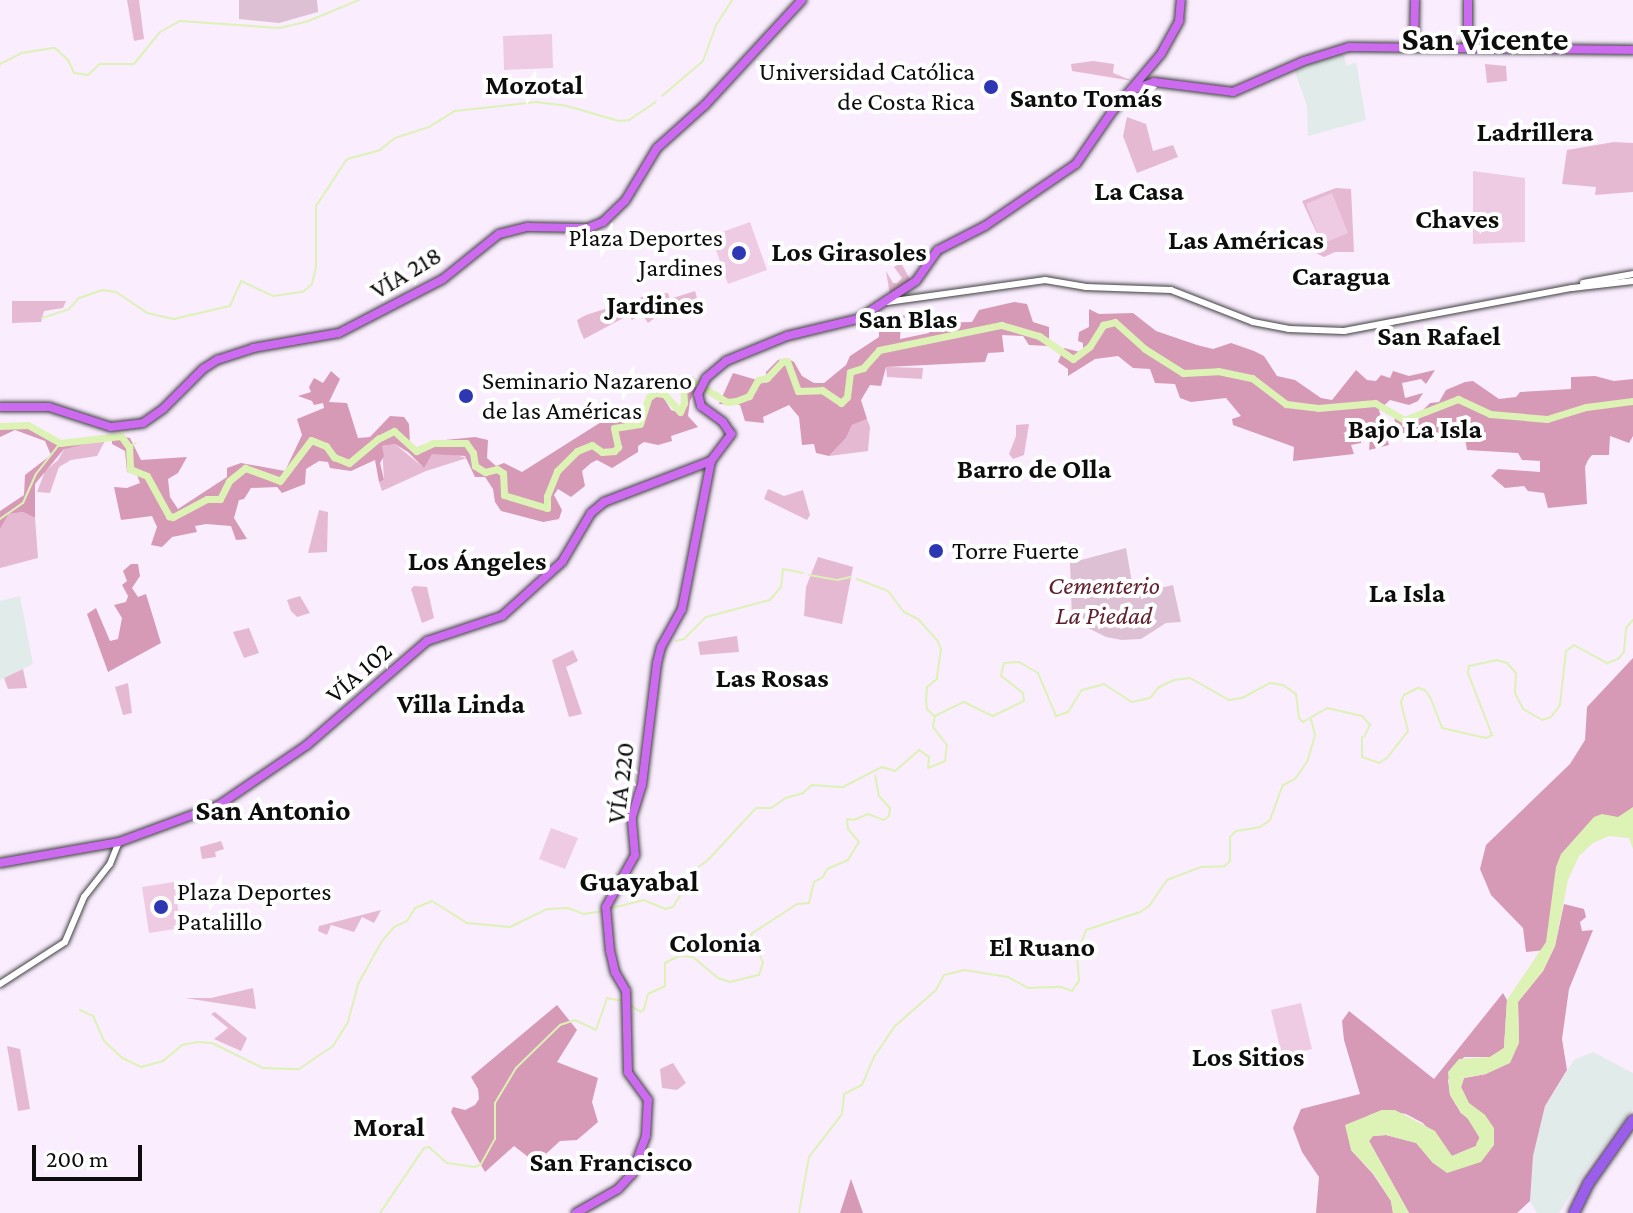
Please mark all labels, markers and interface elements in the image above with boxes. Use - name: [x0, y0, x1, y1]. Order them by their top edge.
- district label: San Vicente: [1401, 19, 1569, 59]
- place label: Universidad Católica de Costa Rica: [759, 56, 975, 118]
- district label: Mozotal: [485, 68, 583, 102]
- marker: Universidad Católica de Costa Rica: [982, 78, 1000, 96]
- district label: Santo Tomás: [1010, 81, 1162, 115]
- district label: Ladrillera: [1477, 115, 1593, 149]
- district label: La Casa: [1094, 174, 1184, 208]
- district label: Chaves: [1415, 202, 1499, 236]
- place label: Plaza Deportes Jardines: [569, 222, 723, 284]
- district label: Las Américas: [1168, 223, 1324, 257]
- district label: Los Girasoles: [771, 235, 927, 269]
- street label: VÍA 218: [365, 240, 447, 306]
- marker: Plaza Deportes Jardines: [730, 244, 748, 262]
- district label: Caragua: [1292, 259, 1390, 293]
- district label: Jardines: [606, 288, 704, 322]
- district label: San Blas: [859, 302, 957, 336]
- district label: San Rafael: [1377, 319, 1501, 353]
- place label: Seminario Nazareno de las Américas: [482, 365, 692, 426]
- marker: Seminario Nazareno de las Américas: [457, 387, 475, 405]
- district label: Bajo La Isla: [1348, 412, 1482, 446]
- district label: Barro de Olla: [957, 452, 1111, 486]
- place label: Torre Fuerte: [952, 535, 1079, 567]
- marker: Torre Fuerte: [927, 542, 945, 560]
- district label: Los Ángeles: [408, 544, 546, 578]
- park label: Cementerio La Piedad: [1048, 570, 1160, 632]
- district label: La Isla: [1369, 576, 1445, 610]
- street label: VÍA 102: [319, 636, 399, 710]
- district label: Las Rosas: [715, 661, 829, 695]
- district label: Villa Linda: [397, 687, 525, 721]
- street label: VÍA 220: [601, 741, 641, 825]
- district label: San Antonio: [195, 792, 351, 828]
- district label: Guayabal: [579, 863, 699, 899]
- place label: Plaza Deportes Patalillo: [177, 876, 331, 938]
- marker: Plaza Deportes Patalillo: [152, 898, 170, 916]
- district label: Colonia: [669, 926, 761, 960]
- district label: El Ruano: [989, 930, 1095, 964]
- district label: Los Sitios: [1192, 1040, 1304, 1074]
- district label: Moral: [353, 1110, 425, 1144]
- scale bar: [36, 1129, 146, 1179]
- text: 200 m: [46, 1145, 108, 1172]
- district label: San Francisco: [530, 1145, 692, 1179]

